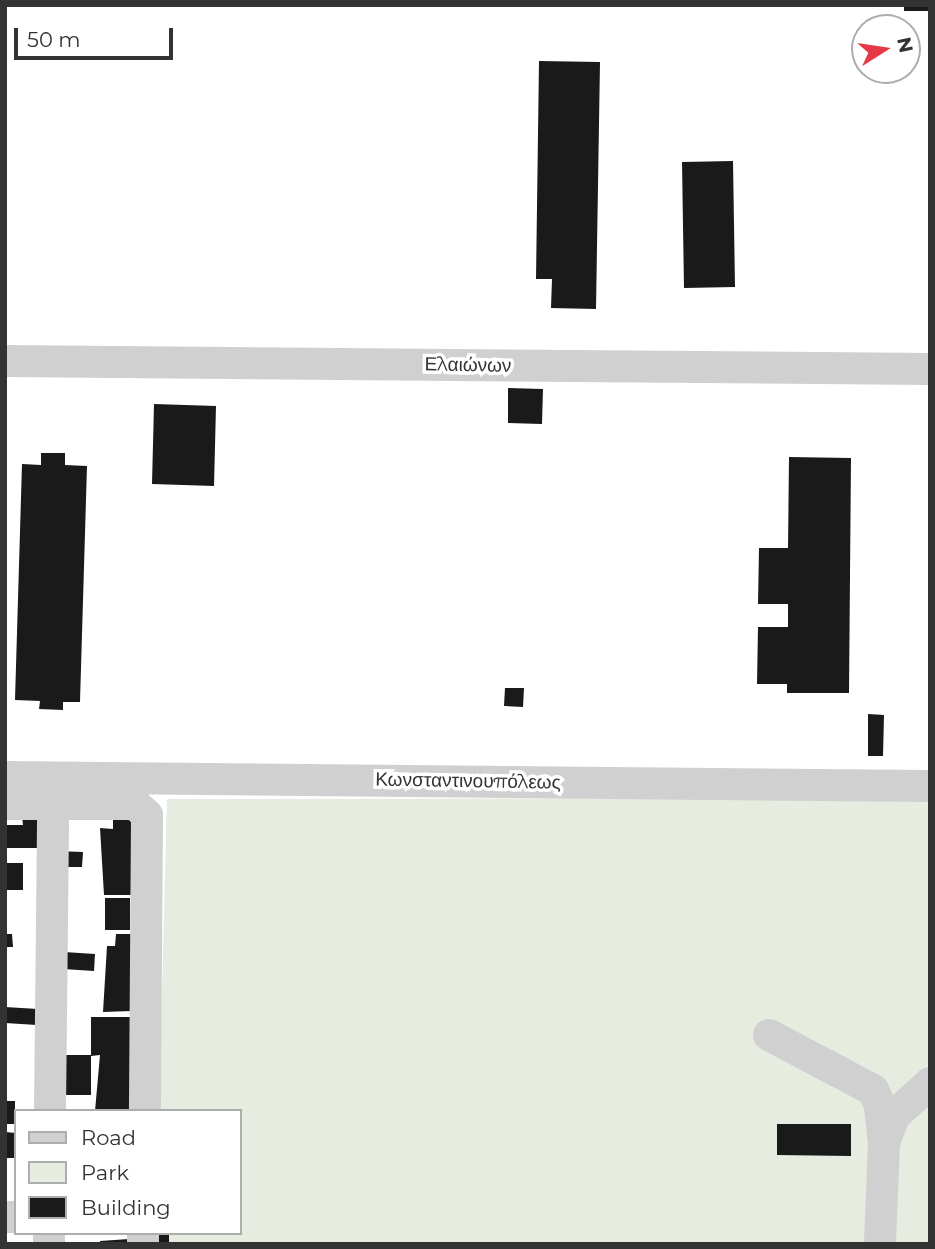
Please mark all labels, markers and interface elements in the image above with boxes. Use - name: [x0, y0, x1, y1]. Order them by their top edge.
- scale bar: [18, 14, 177, 58]
- north arrow: [851, 14, 921, 84]
- text: 50 m: [27, 27, 81, 52]
- text: N: [892, 35, 918, 55]
- street label: Ελαιώνων: [424, 353, 512, 377]
- street label: Κωνσταντινουπόλεως: [375, 768, 561, 794]
- legend: [14, 1109, 242, 1235]
- text: Road: [81, 1125, 136, 1150]
- text: Park: [81, 1160, 129, 1185]
- text: Building: [81, 1195, 171, 1220]

